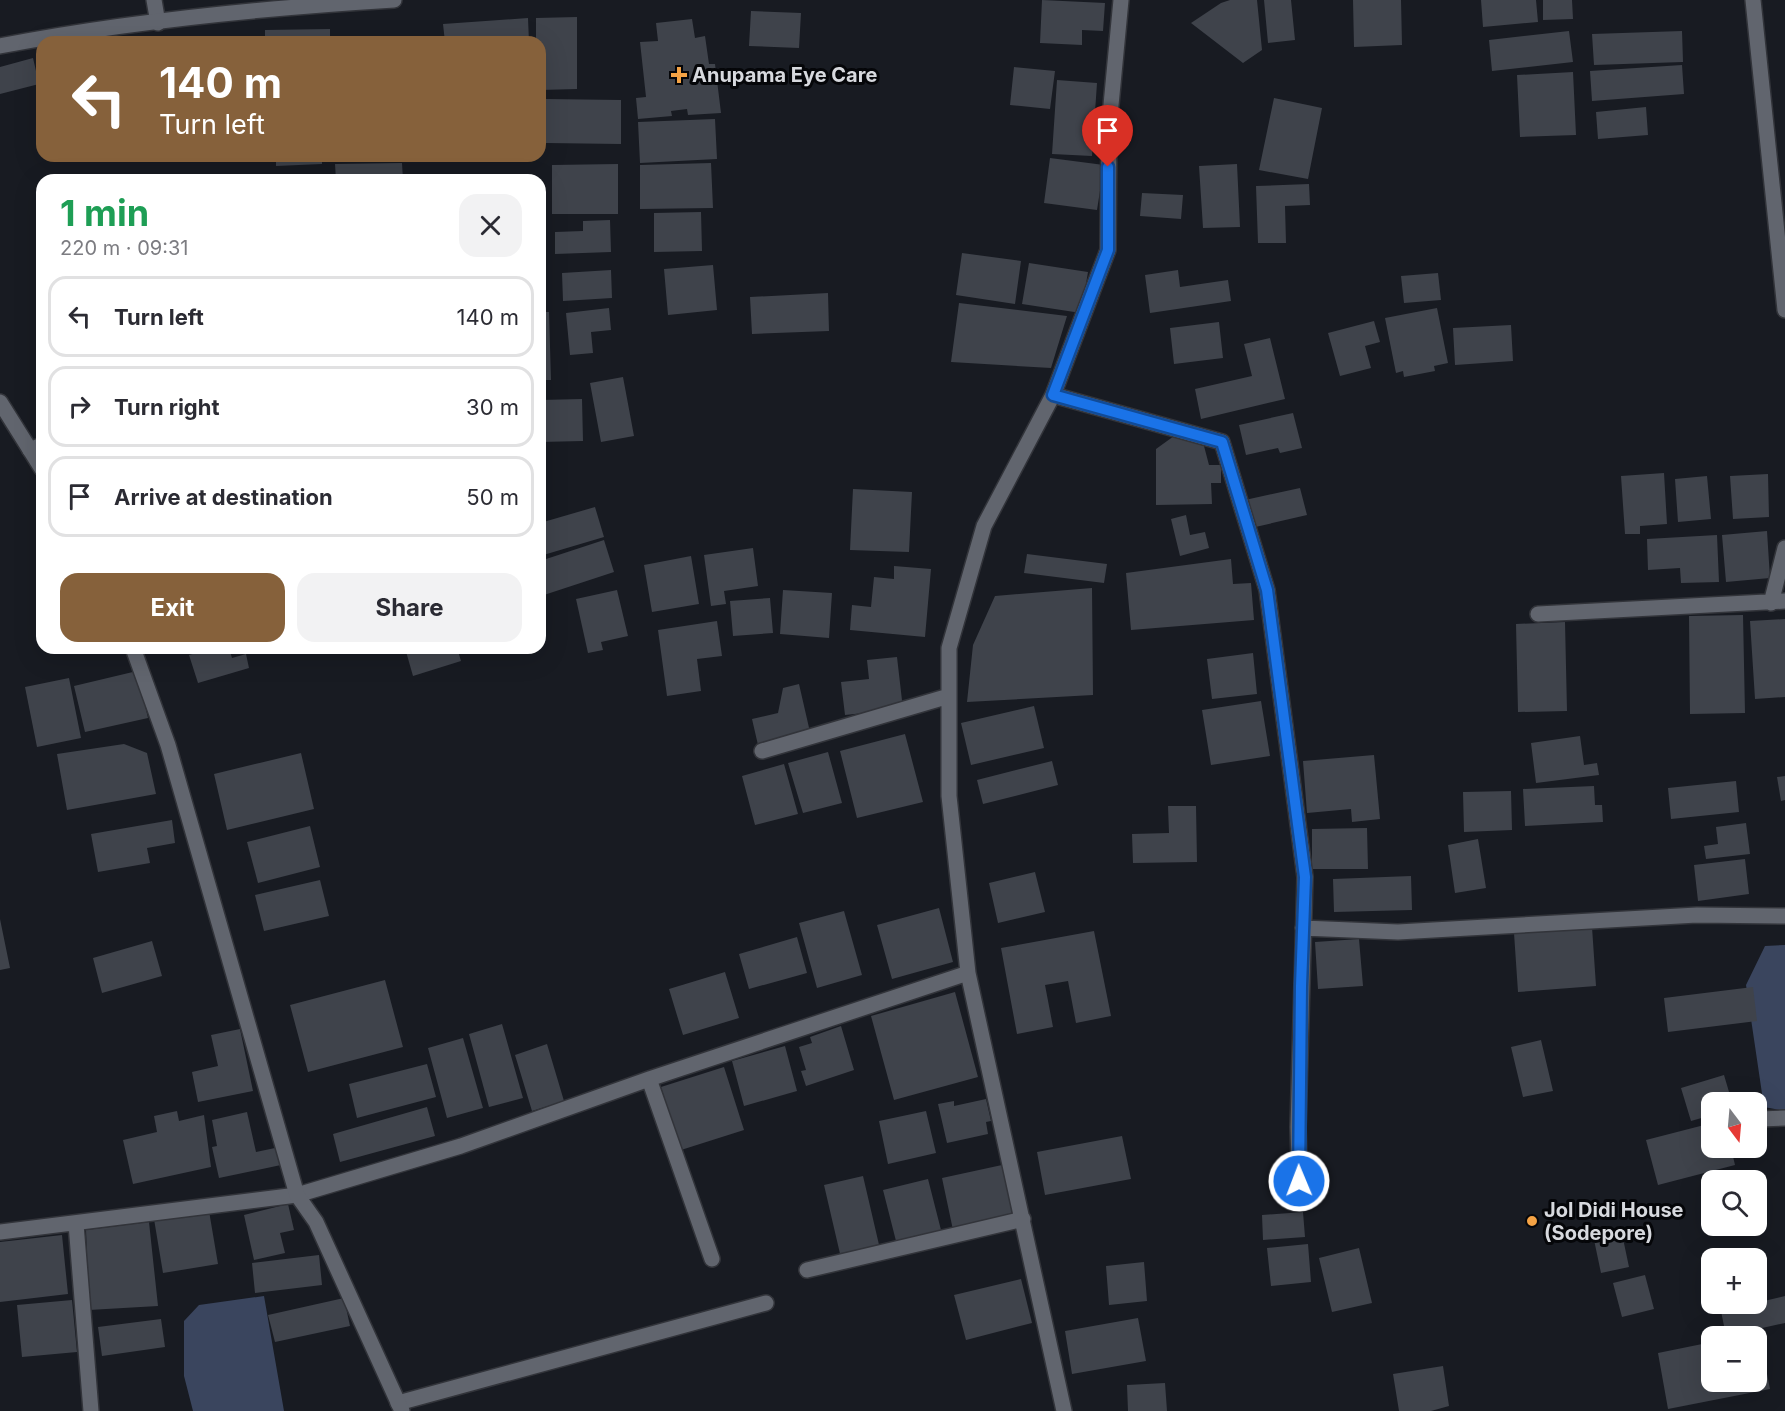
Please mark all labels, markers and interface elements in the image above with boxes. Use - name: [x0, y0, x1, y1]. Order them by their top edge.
- text: 140 m: [159, 57, 282, 108]
- icon: left: [60, 60, 138, 138]
- place label: Anupama Eye Care: [692, 63, 877, 87]
- marker: Anupama Eye Care: [670, 66, 688, 84]
- pin: [1082, 105, 1133, 167]
- text: Turn left: [159, 108, 265, 141]
- icon: arrive: [1091, 114, 1124, 147]
- text: 1 min: [60, 191, 149, 235]
- button: close: [459, 194, 522, 257]
- text: 220 m · 09:31: [60, 236, 188, 260]
- icon: left: [63, 300, 96, 333]
- text: Turn left: [114, 304, 204, 330]
- text: 140 m: [457, 304, 519, 330]
- icon: right: [63, 390, 96, 423]
- text: Turn right: [114, 394, 220, 420]
- text: 30 m: [466, 394, 519, 420]
- icon: arrive: [63, 480, 96, 513]
- text: Arrive at destination: [114, 484, 333, 510]
- text: 50 m: [466, 484, 519, 510]
- button: Exit: [60, 573, 285, 642]
- button: Share: [297, 573, 522, 642]
- north arrow: [1701, 1092, 1767, 1158]
- map controls: [1701, 1092, 1767, 1392]
- position arrow: [1267, 1149, 1331, 1213]
- button: search: [1701, 1170, 1767, 1236]
- place label: Jol Didi House (Sodepore): [1544, 1198, 1684, 1245]
- marker: Jol Didi House (Sodepore): [1525, 1214, 1539, 1228]
- button: +: [1701, 1248, 1767, 1314]
- button: −: [1701, 1326, 1767, 1392]

